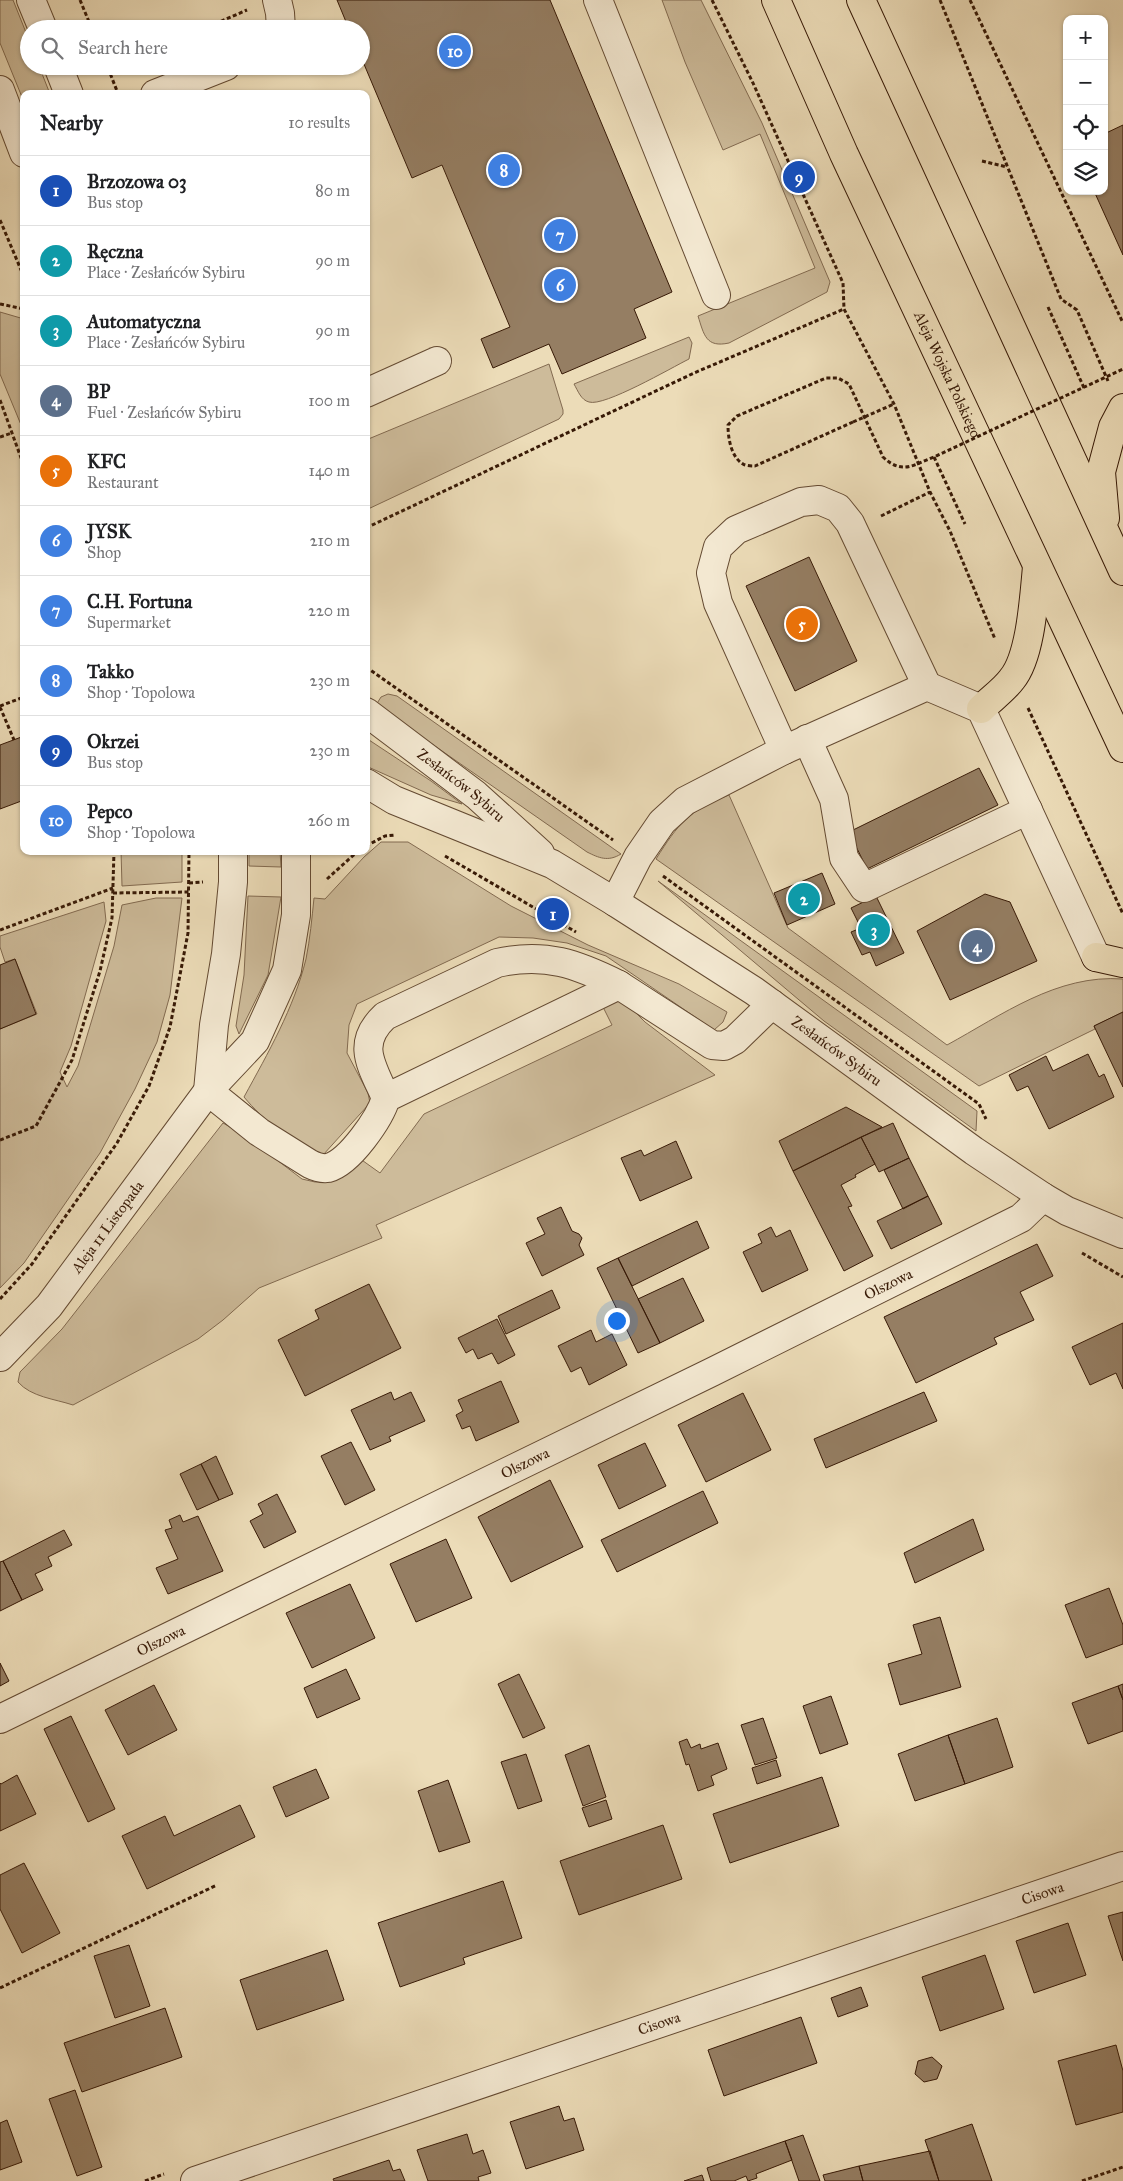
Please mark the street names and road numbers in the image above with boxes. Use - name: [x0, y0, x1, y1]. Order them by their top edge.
- street label: Aleja Wojska Polskiego: [910, 307, 985, 441]
- street label: Zesłańców Sybiru: [414, 745, 509, 826]
- street label: Zesłańców Sybiru: [788, 1012, 885, 1090]
- street label: Aleja 11 Listopada: [67, 1177, 148, 1277]
- street label: Olszowa: [861, 1264, 916, 1304]
- street label: Olszowa: [498, 1443, 553, 1483]
- street label: Olszowa: [134, 1621, 189, 1660]
- street label: Cisowa: [1019, 1878, 1067, 1909]
- street label: Cisowa: [635, 2008, 683, 2039]

